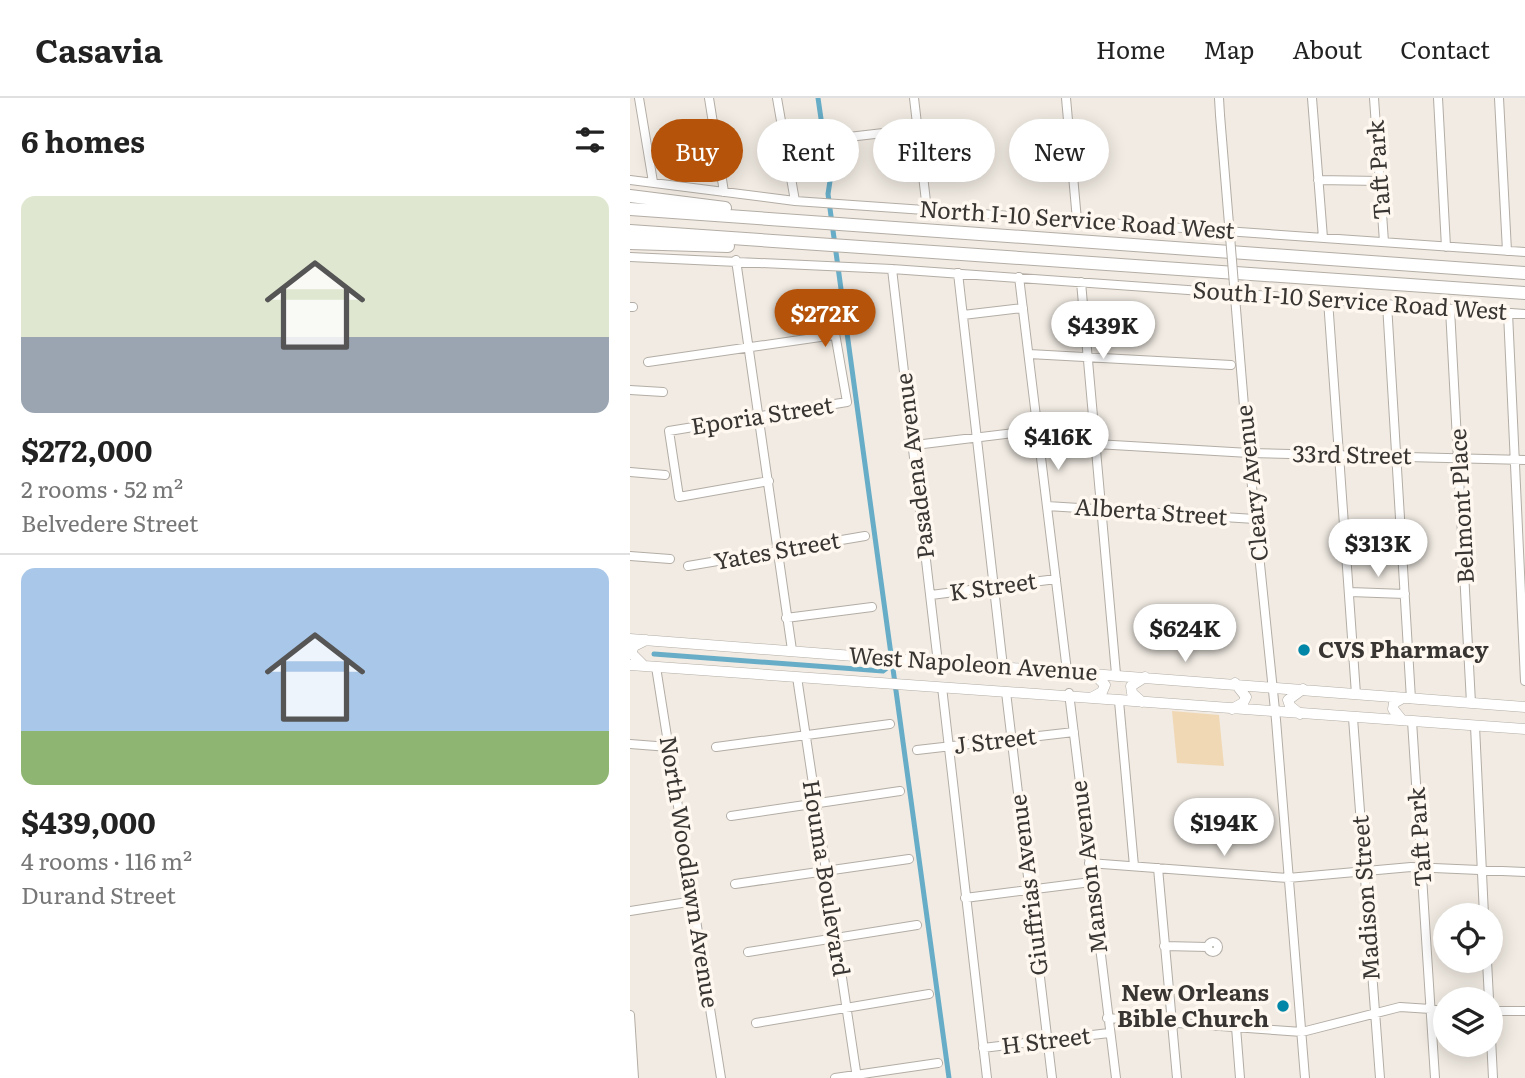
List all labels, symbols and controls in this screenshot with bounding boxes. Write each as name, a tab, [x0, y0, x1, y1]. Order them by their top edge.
text: Casavia	[35, 24, 163, 73]
text: Home	[1096, 31, 1165, 66]
text: Map	[1203, 31, 1254, 66]
text: About	[1292, 31, 1362, 66]
text: Contact	[1400, 31, 1490, 66]
text: 6 homes	[21, 118, 145, 162]
street label: Taft Park	[1356, 118, 1397, 221]
chip: Buy	[651, 119, 743, 182]
chip: Rent	[757, 119, 859, 182]
chip: Filters	[873, 119, 995, 182]
chip: New	[1009, 119, 1109, 182]
icon: filters	[571, 121, 609, 159]
street label: North I-10 Service Road West	[918, 190, 1237, 246]
icon: home	[252, 242, 378, 368]
street label: South I-10 Service Road West	[1192, 271, 1509, 327]
pin: $272K	[776, 289, 874, 349]
text: $272K	[791, 295, 859, 329]
pin: $439K	[1054, 302, 1152, 361]
text: $439K	[1067, 307, 1139, 341]
street label: Pasadena Avenue	[885, 371, 941, 561]
street label: Eporia Street	[688, 386, 836, 442]
street label: Cleary Avenue	[1225, 403, 1275, 563]
pin: $416K	[1009, 412, 1107, 472]
text: $416K	[1024, 418, 1092, 452]
text: $272,000	[21, 427, 153, 471]
street label: Belmont Place	[1439, 428, 1481, 585]
street label: 33rd Street	[1292, 435, 1413, 471]
text: 2 rooms · 52 m²	[21, 471, 183, 505]
street label: Alberta Street	[1074, 488, 1229, 532]
text: Belvedere Street	[21, 505, 198, 539]
pin: $313K	[1329, 519, 1427, 579]
street label: Yates Street	[711, 521, 843, 577]
text: $313K	[1345, 525, 1411, 559]
street label: K Street	[947, 562, 1039, 608]
pin: $624K	[1136, 604, 1234, 664]
text: $624K	[1149, 610, 1221, 644]
icon: home	[252, 614, 378, 740]
place label: CVS Pharmacy	[1318, 631, 1489, 665]
street label: West Napoleon Avenue	[848, 636, 1099, 688]
marker: CVS Pharmacy	[1296, 642, 1312, 658]
street label: J Street	[951, 717, 1039, 761]
street label: North Woodlawn Avenue	[653, 733, 729, 1010]
street label: Houma Boulevard	[796, 777, 860, 978]
street label: Manson Avenue	[1060, 779, 1114, 956]
street label: Taft Park	[1397, 785, 1438, 888]
street label: Giuffrias Avenue	[999, 793, 1055, 978]
pin: $194K	[1175, 798, 1273, 858]
text: $439,000	[21, 799, 156, 843]
text: $194K	[1190, 804, 1258, 838]
street label: Madison Street	[1341, 814, 1387, 982]
text: 4 rooms · 116 m²	[21, 843, 192, 877]
text: Durand Street	[21, 877, 176, 911]
map controls	[1433, 903, 1503, 1057]
button: locate	[1433, 903, 1503, 973]
place label: New Orleans Bible Church	[1117, 974, 1269, 1034]
button: layers	[1433, 987, 1503, 1057]
marker: New Orleans Bible Church	[1275, 998, 1291, 1014]
street label: H Street	[999, 1017, 1093, 1061]

